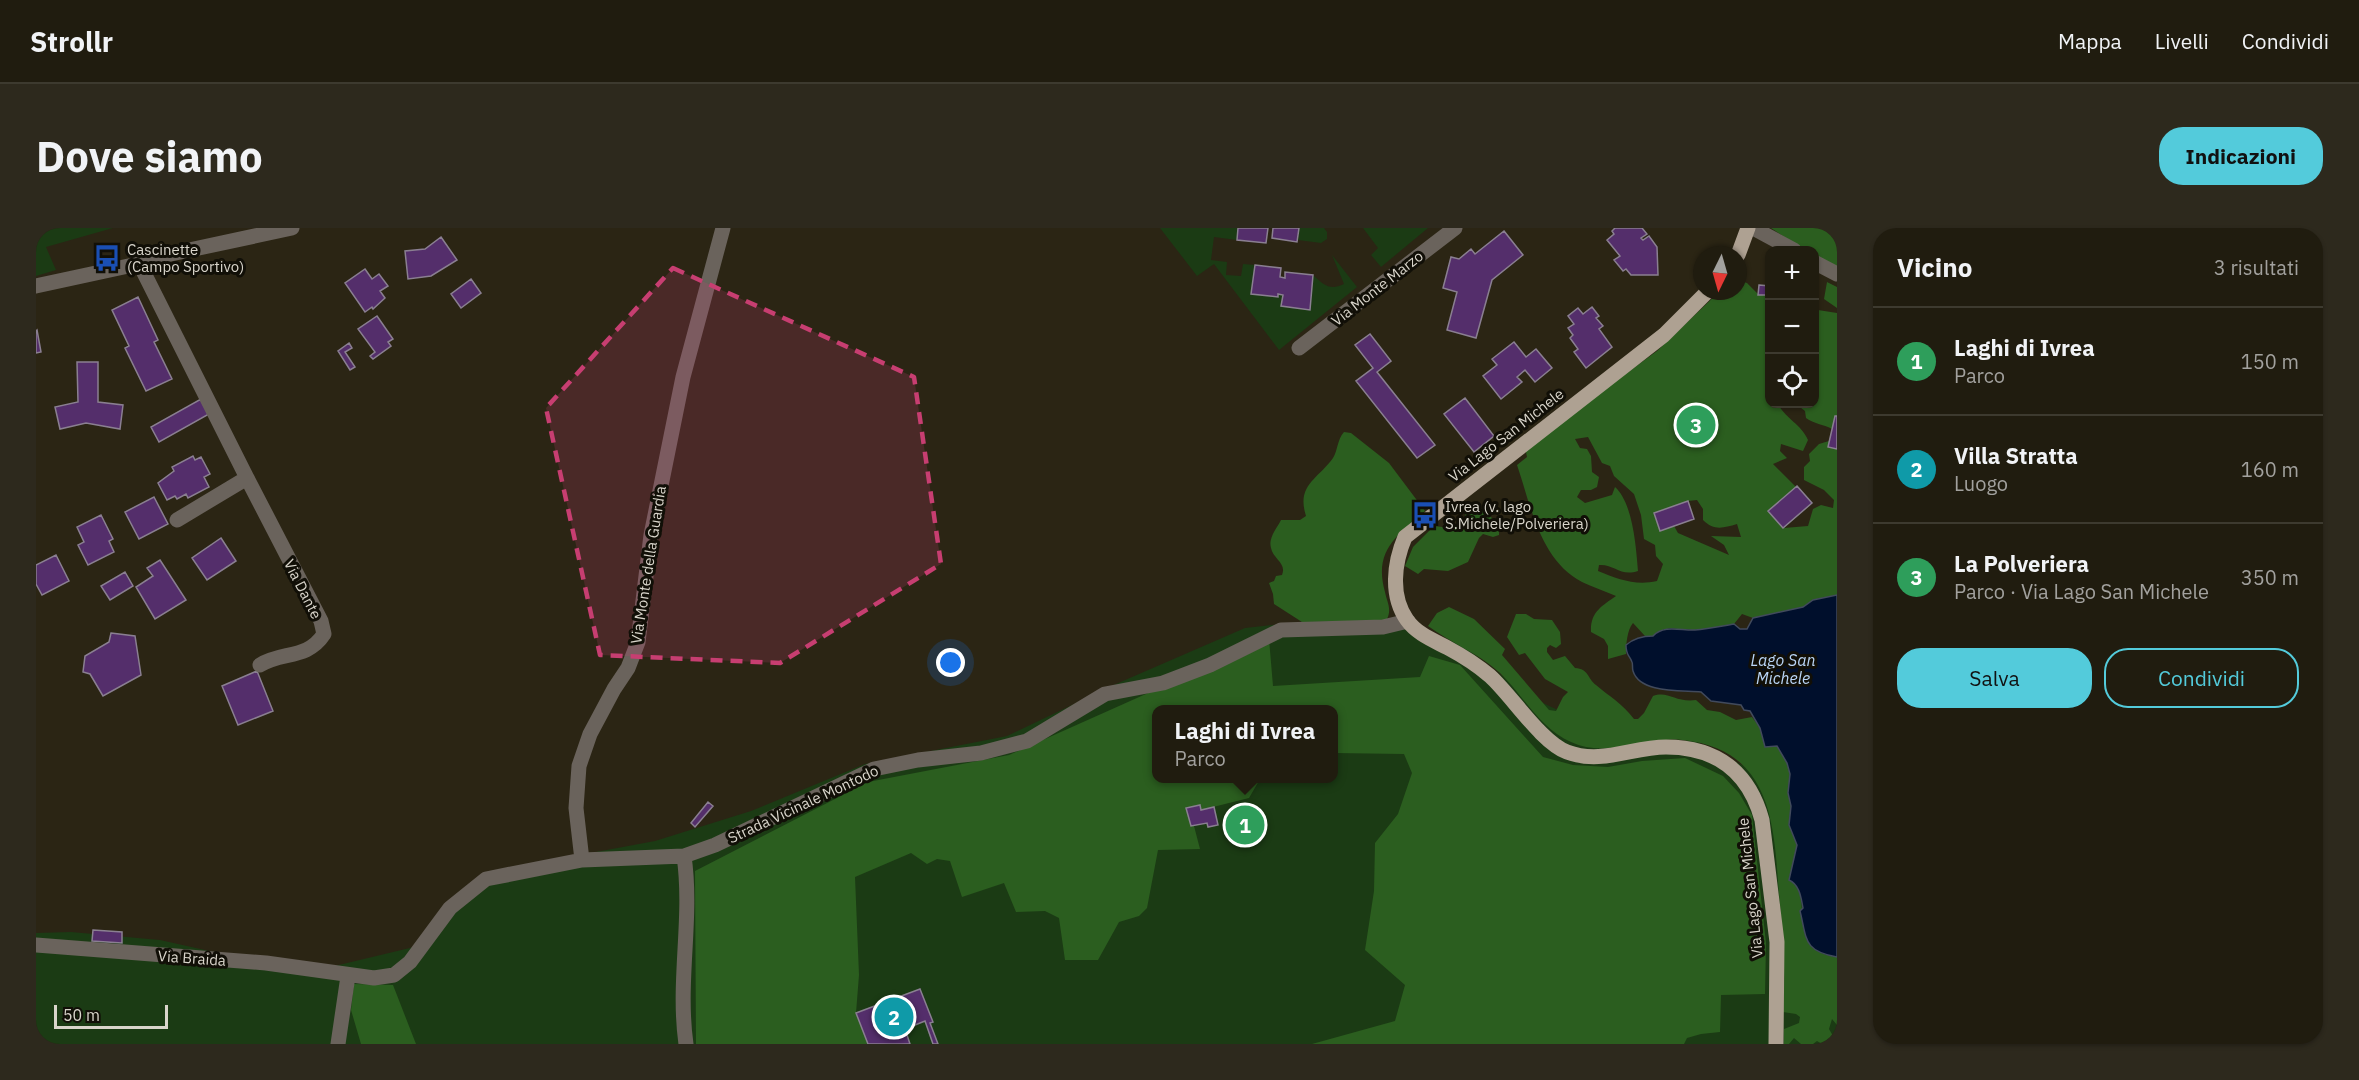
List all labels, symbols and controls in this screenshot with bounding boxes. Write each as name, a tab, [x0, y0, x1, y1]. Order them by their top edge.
text: Strollr	[30, 23, 113, 60]
text: Mappa	[2058, 27, 2122, 55]
text: Livelli	[2155, 27, 2209, 55]
text: Condividi	[2242, 27, 2329, 55]
button: Indicazioni	[2159, 127, 2323, 185]
text: Dove siamo	[36, 129, 263, 184]
place label: Cascinette (Campo Sportivo)	[127, 240, 244, 276]
bus stop icon: Cascinette (Campo Sportivo)	[92, 243, 122, 273]
street label: Via Monte Marzo	[1327, 246, 1427, 330]
north arrow	[1693, 246, 1747, 300]
map controls	[1765, 246, 1819, 408]
button: +	[1765, 246, 1819, 300]
text: Vicino	[1897, 250, 1972, 284]
text: 3 risultati	[2214, 254, 2299, 281]
button: −	[1765, 300, 1819, 354]
text: Laghi di Ivrea	[1954, 333, 2095, 362]
text: 1	[1911, 348, 1923, 375]
text: 150 m	[2241, 348, 2299, 375]
button: locate	[1765, 354, 1819, 408]
text: Parco	[1954, 362, 2005, 389]
street label: Via Lago San Michele	[1445, 384, 1567, 486]
pin: 3	[1676, 402, 1716, 448]
text: Villa Stratta	[1954, 441, 2078, 470]
text: 2	[1911, 456, 1923, 483]
text: 160 m	[2241, 456, 2299, 483]
text: Luogo	[1954, 470, 2008, 497]
street label: Via Monte della Guardia	[626, 485, 670, 645]
place label: Ivrea (v. lago S.Michele/Polveriera)	[1445, 497, 1589, 533]
bus stop icon: Ivrea (v. lago S.Michele/Polveriera)	[1410, 500, 1440, 530]
text: La Polveriera	[1954, 549, 2089, 578]
street label: Via Dante	[280, 556, 326, 622]
text: 3	[1911, 564, 1923, 591]
text: 350 m	[2241, 564, 2299, 591]
text: Parco · Via Lago San Michele	[1954, 578, 2209, 605]
your location	[936, 648, 965, 677]
button: Salva	[1897, 648, 2092, 708]
button: Condividi	[2104, 648, 2299, 708]
water label: Lago San Michele	[1750, 650, 1816, 688]
popup	[1152, 705, 1338, 783]
text: Laghi di Ivrea	[1175, 716, 1315, 745]
text: Parco	[1175, 745, 1226, 772]
street label: Strada Vicinale Montodo	[725, 761, 881, 847]
pin: 1	[1226, 802, 1264, 848]
street label: Via Lago San Michele	[1733, 817, 1767, 959]
street label: Via Braida	[157, 946, 227, 970]
pin: 2	[874, 994, 914, 1040]
scale bar	[54, 1002, 168, 1030]
text: 50 m	[63, 1005, 100, 1025]

